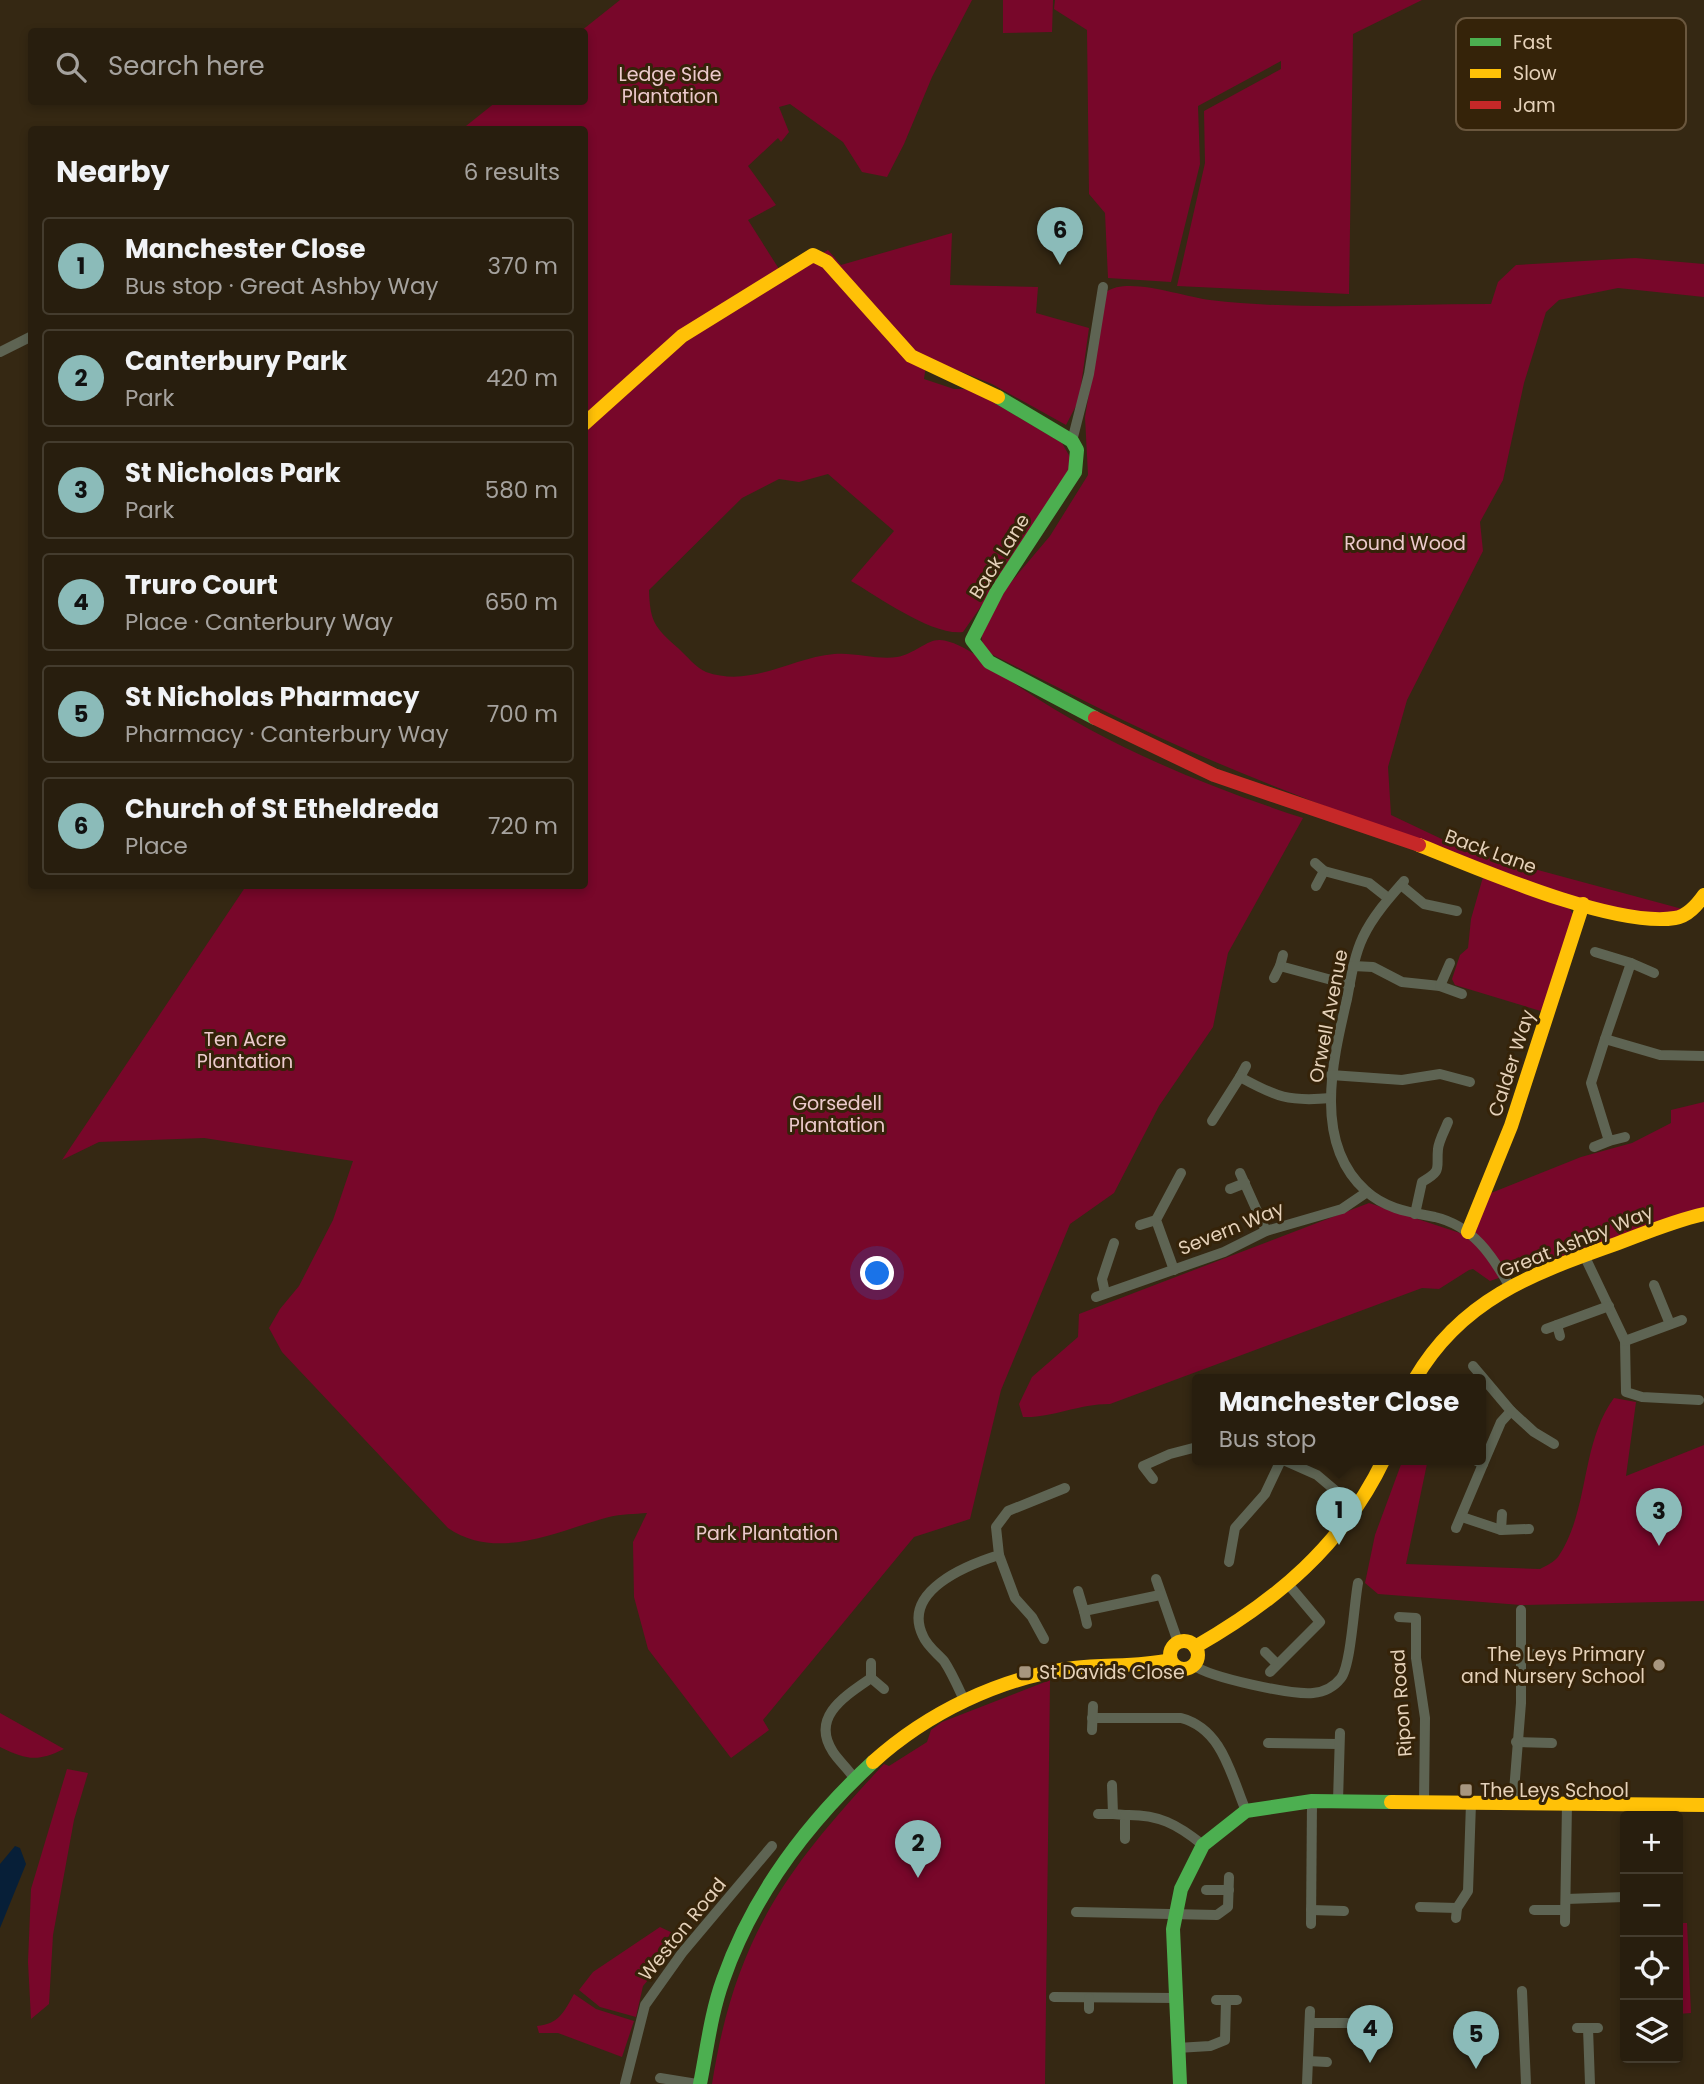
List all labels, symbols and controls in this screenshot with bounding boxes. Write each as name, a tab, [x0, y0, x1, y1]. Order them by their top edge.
legend	[1456, 18, 1686, 130]
search box	[28, 28, 588, 105]
text: Fast	[1513, 29, 1552, 56]
icon: search	[52, 48, 90, 86]
text: Search here	[108, 48, 265, 84]
text: Slow	[1513, 60, 1557, 87]
park label: Ledge Side Plantation	[619, 61, 721, 110]
text: Jam	[1513, 92, 1555, 119]
text: Nearby	[56, 150, 170, 193]
text: 6 results	[464, 156, 560, 188]
pin: 6	[1037, 207, 1083, 265]
text: Manchester Close	[125, 231, 366, 267]
text: 1	[77, 250, 85, 282]
text: 370 m	[488, 250, 558, 282]
text: Bus stop · Great Ashby Way	[125, 270, 438, 302]
text: Canterbury Park	[125, 343, 347, 379]
text: 2	[74, 362, 88, 394]
text: 420 m	[486, 362, 558, 394]
text: Park	[125, 382, 174, 414]
text: St Nicholas Park	[125, 455, 341, 491]
text: 3	[74, 474, 88, 506]
text: 580 m	[485, 474, 558, 506]
text: Park	[125, 494, 174, 526]
street label: Back Lane	[963, 508, 1036, 604]
park label: Round Wood	[1344, 530, 1466, 557]
text: Truro Court	[125, 567, 278, 603]
text: 4	[73, 586, 89, 618]
text: 650 m	[485, 586, 558, 618]
text: Place · Canterbury Way	[125, 606, 393, 638]
text: St Nicholas Pharmacy	[125, 679, 419, 715]
text: 5	[74, 698, 88, 730]
text: 700 m	[487, 698, 558, 730]
text: Pharmacy · Canterbury Way	[125, 718, 449, 750]
text: Church of St Etheldreda	[125, 791, 439, 827]
text: 6	[74, 810, 88, 842]
text: 720 m	[488, 810, 558, 842]
street label: Back Lane	[1441, 822, 1540, 881]
text: Place	[125, 830, 188, 862]
street label: Orwell Avenue	[1302, 947, 1355, 1085]
street label: Calder Way	[1481, 1006, 1542, 1120]
park label: Ten Acre Plantation	[197, 1026, 293, 1075]
park label: Gorsedell Plantation	[789, 1090, 885, 1139]
street label: Severn Way	[1174, 1195, 1288, 1262]
street label: Great Ashby Way	[1495, 1198, 1658, 1285]
your location	[860, 1256, 894, 1290]
popup	[1192, 1374, 1486, 1465]
text: Manchester Close	[1219, 1384, 1459, 1420]
text: Bus stop	[1219, 1423, 1316, 1455]
pin: 1	[1316, 1487, 1362, 1545]
pin: 3	[1636, 1488, 1682, 1546]
park label: Park Plantation	[696, 1520, 838, 1547]
place label: The Leys Primary and Nursery School	[1461, 1641, 1645, 1690]
street label: Ripon Road	[1384, 1648, 1419, 1758]
marker: The Leys Primary and Nursery School	[1651, 1657, 1667, 1673]
place label: St Davids Close	[1039, 1659, 1185, 1686]
marker: St Davids Close	[1017, 1664, 1033, 1680]
place label: The Leys School	[1480, 1777, 1629, 1804]
marker: The Leys School	[1458, 1782, 1474, 1798]
map controls	[1620, 1811, 1683, 2063]
button: +	[1620, 1811, 1683, 1874]
pin: 2	[895, 1820, 941, 1878]
street label: Weston Road	[632, 1872, 733, 1987]
button: −	[1620, 1874, 1683, 1937]
button: locate	[1620, 1937, 1683, 2000]
button: layers	[1620, 2000, 1683, 2063]
pin: 4	[1347, 2005, 1393, 2063]
pin: 5	[1453, 2011, 1499, 2069]

